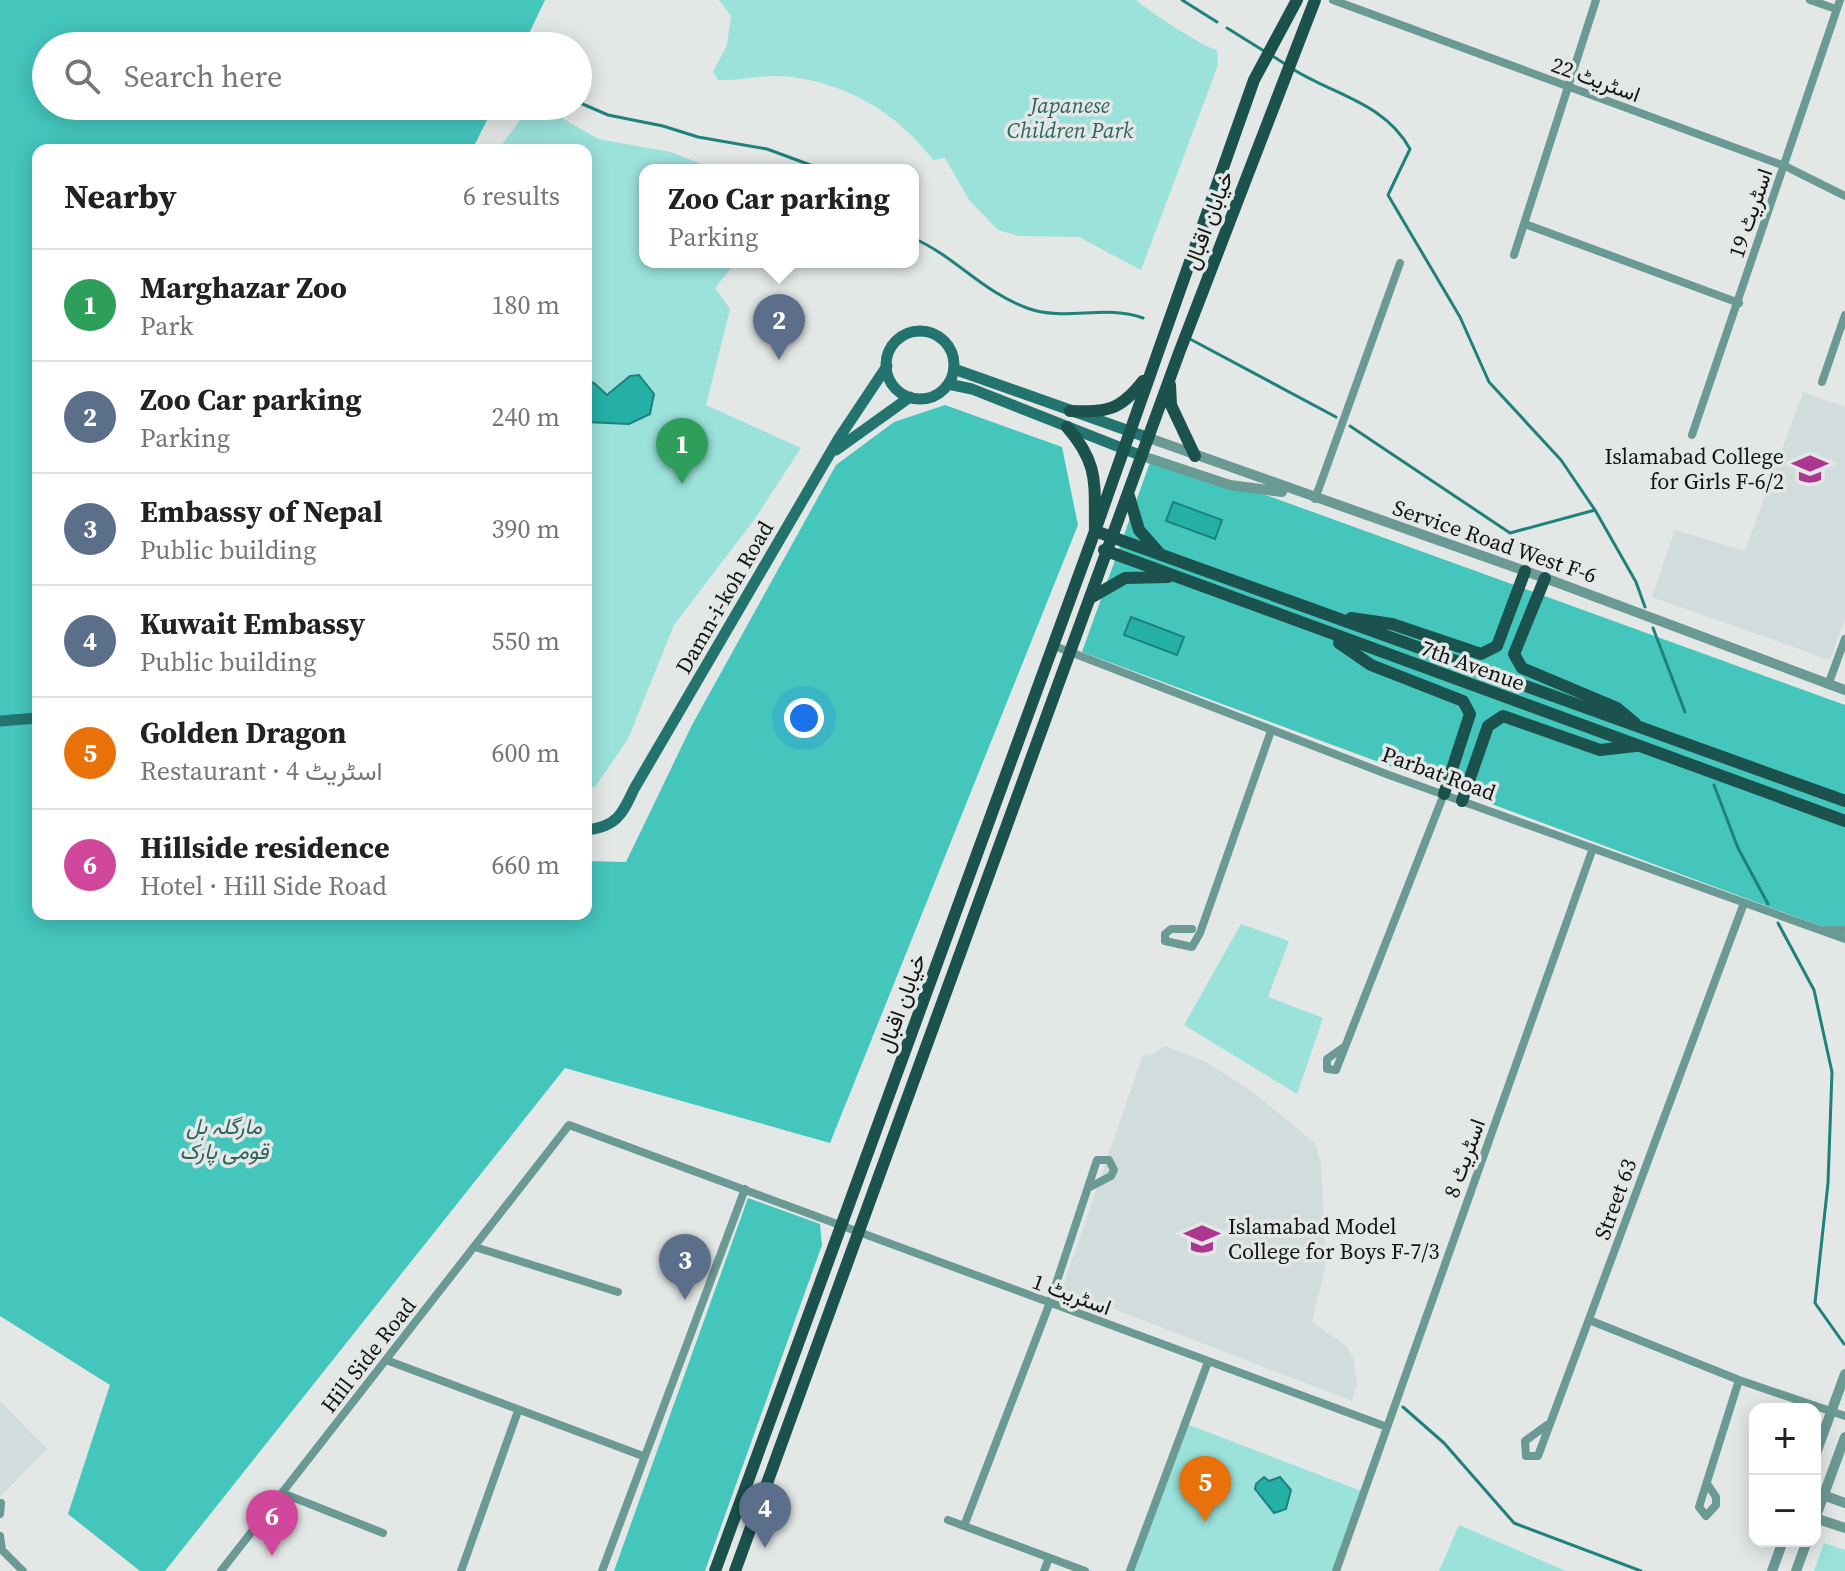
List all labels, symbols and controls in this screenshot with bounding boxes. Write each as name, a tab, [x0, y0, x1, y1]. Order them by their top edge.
search box	[32, 32, 592, 120]
street label: اسٹریٹ 22	[1547, 49, 1645, 109]
icon: search	[60, 54, 104, 98]
text: Search here	[124, 56, 282, 97]
park label: Japanese Children Park	[1007, 90, 1134, 145]
popup	[639, 164, 919, 268]
street label: اسٹریٹ 19	[1721, 164, 1779, 262]
street label: خیابان اقبال	[1175, 166, 1241, 274]
text: Nearby	[64, 173, 177, 219]
text: 6 results	[463, 178, 560, 214]
text: Zoo Car parking	[668, 178, 890, 219]
text: Parking	[668, 219, 759, 255]
text: Marghazar Zoo	[140, 267, 347, 308]
text: 1	[83, 287, 97, 323]
text: 180 m	[492, 287, 560, 323]
pin: 2	[753, 294, 805, 360]
text: Park	[140, 308, 193, 344]
text: Zoo Car parking	[140, 379, 362, 420]
text: 2	[83, 399, 97, 435]
text: 240 m	[492, 399, 560, 435]
pin: 1	[656, 418, 708, 484]
text: Parking	[140, 420, 230, 456]
place label: Islamabad College for Girls F-6/2	[1605, 441, 1784, 496]
school or university icon: Islamabad College for Girls F-6/2	[1791, 450, 1829, 488]
text: Embassy of Nepal	[140, 491, 383, 532]
street label: Service Road West F-6	[1389, 492, 1601, 590]
text: 3	[83, 511, 97, 547]
text: 390 m	[492, 511, 560, 547]
street label: Damn-i-koh Road	[668, 515, 780, 679]
text: Public building	[140, 532, 317, 568]
text: Kuwait Embassy	[140, 603, 365, 644]
text: 4	[83, 623, 97, 659]
text: 550 m	[492, 623, 560, 659]
street label: 7th Avenue	[1417, 632, 1529, 698]
text: Public building	[140, 644, 317, 680]
your location	[784, 698, 824, 738]
text: Golden Dragon	[140, 712, 346, 753]
text: 5	[83, 735, 97, 771]
text: 600 m	[492, 735, 560, 771]
street label: Parbat Road	[1378, 739, 1501, 808]
text: Restaurant · اسٹریٹ 4	[140, 753, 383, 789]
text: Hillside residence	[140, 827, 390, 868]
text: 6	[83, 847, 97, 883]
text: 660 m	[492, 847, 560, 883]
text: Hotel · Hill Side Road	[140, 868, 387, 904]
street label: خیابان اقبال	[869, 949, 933, 1057]
park label: مارگلہ ہل قومی پارک	[180, 1111, 270, 1166]
street label: اسٹریٹ 8	[1436, 1114, 1492, 1202]
street label: Street 63	[1587, 1154, 1643, 1244]
place label: Islamabad Model College for Boys F-7/3	[1228, 1211, 1439, 1266]
school or university icon: Islamabad Model College for Boys F-7/3	[1183, 1220, 1221, 1258]
pin: 3	[659, 1234, 711, 1300]
street label: اسٹریٹ 1	[1028, 1266, 1116, 1322]
street label: Hill Side Road	[314, 1291, 423, 1419]
map controls	[1749, 1403, 1821, 1547]
button: +	[1749, 1403, 1821, 1475]
pin: 5	[1179, 1456, 1231, 1522]
button: −	[1749, 1475, 1821, 1547]
pin: 4	[739, 1482, 791, 1548]
pin: 6	[246, 1490, 298, 1556]

